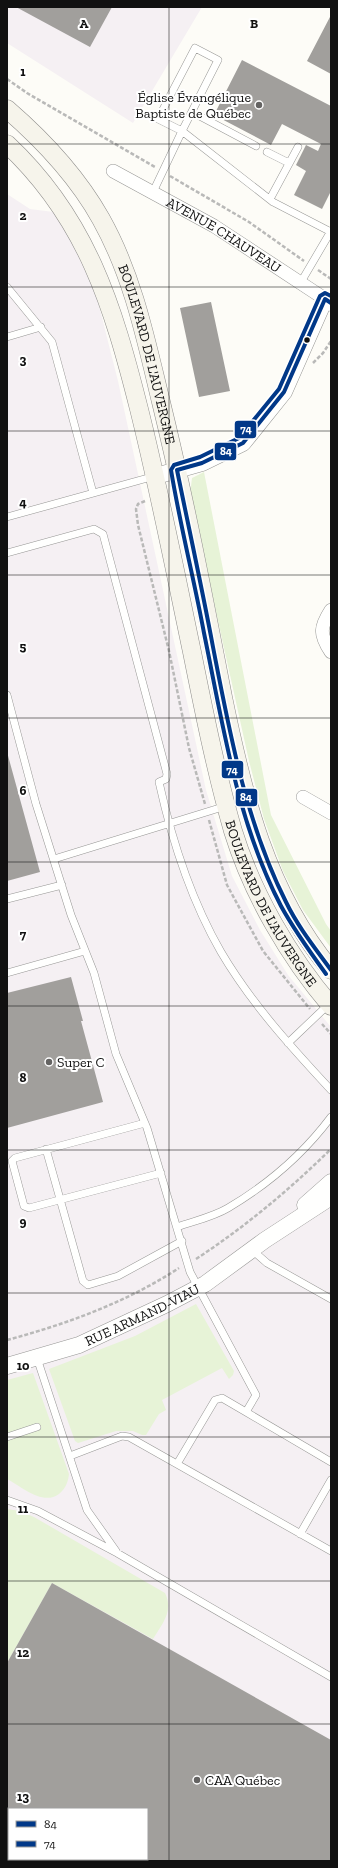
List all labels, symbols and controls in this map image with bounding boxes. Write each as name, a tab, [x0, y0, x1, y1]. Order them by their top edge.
text: A	[80, 16, 89, 31]
text: B	[250, 16, 258, 31]
text: 1	[20, 64, 26, 79]
place label: Église Évangélique Baptiste de Québec	[135, 89, 251, 122]
marker: Église Évangélique Baptiste de Québec	[254, 100, 264, 110]
street label: AVENUE CHAUVEAU	[164, 193, 284, 276]
text: 2	[20, 208, 27, 223]
street label: BOULEVARD DE L'AUVERGNE	[115, 262, 179, 446]
unlabelled marker	[302, 335, 312, 345]
text: 3	[20, 352, 27, 367]
line badge: 74	[234, 420, 257, 439]
text: 74	[240, 423, 252, 436]
line badge: 84	[214, 442, 237, 461]
text: 84	[220, 445, 233, 458]
text: 4	[19, 495, 27, 510]
text: 5	[20, 639, 27, 654]
line badge: 74	[221, 760, 244, 779]
text: 74	[226, 764, 238, 777]
text: 6	[20, 783, 27, 798]
line badge: 84	[235, 788, 258, 807]
text: 84	[240, 791, 253, 804]
street label: BOULEVARD DE L'AUVERGNE	[222, 818, 321, 990]
text: 7	[20, 927, 27, 942]
place label: Super C	[57, 1054, 104, 1071]
marker: Super C	[44, 1057, 54, 1067]
text: 8	[19, 1070, 27, 1085]
text: 9	[20, 1214, 27, 1229]
street label: RUE ARMAND-VIAU	[82, 1280, 202, 1350]
text: 10	[17, 1358, 30, 1373]
text: 11	[18, 1501, 29, 1516]
text: 12	[17, 1645, 29, 1660]
place label: CAA Québec	[205, 1772, 280, 1789]
marker: CAA Québec	[192, 1775, 202, 1785]
text: 13	[17, 1789, 29, 1804]
legend	[8, 1808, 148, 1860]
text: 84	[44, 1817, 57, 1831]
text: 74	[44, 1837, 56, 1851]

